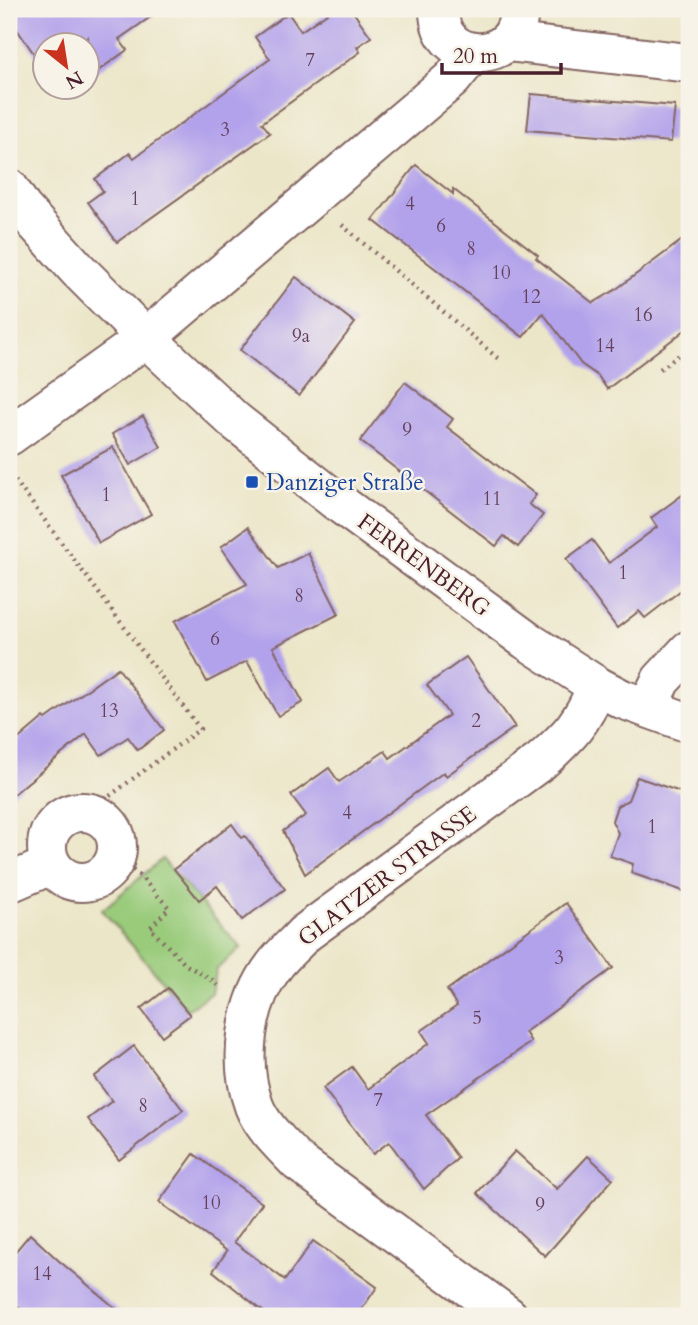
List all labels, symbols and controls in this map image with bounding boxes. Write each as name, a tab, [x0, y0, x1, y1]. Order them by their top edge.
north arrow	[32, 32, 102, 102]
scale bar	[442, 32, 562, 76]
text: 20 m	[453, 42, 498, 71]
house number: 7	[305, 47, 315, 73]
text: N	[60, 64, 88, 95]
house number: 3	[220, 117, 230, 143]
house number: 1	[130, 186, 140, 212]
house number: 4	[405, 191, 415, 217]
house number: 6	[436, 213, 446, 239]
house number: 8	[466, 236, 476, 262]
house number: 10	[491, 260, 511, 286]
house number: 12	[521, 284, 541, 310]
house number: 16	[633, 302, 653, 328]
house number: 9a	[292, 323, 310, 349]
house number: 14	[595, 333, 615, 359]
house number: 9	[402, 417, 412, 443]
place label: Danziger Straße	[266, 467, 424, 498]
marker: Danziger Straße	[244, 474, 260, 490]
house number: 1	[101, 482, 111, 508]
house number: 11	[482, 486, 502, 512]
street label: FERRENBERG	[351, 506, 497, 624]
house number: 1	[618, 560, 628, 586]
house number: 8	[294, 583, 304, 609]
house number: 6	[210, 626, 220, 652]
house number: 13	[99, 698, 119, 724]
house number: 2	[471, 708, 481, 734]
street label: GLATZER STRASSE	[291, 799, 483, 953]
house number: 4	[342, 800, 352, 826]
house number: 1	[647, 814, 657, 840]
house number: 3	[554, 945, 564, 971]
house number: 5	[472, 1005, 482, 1031]
house number: 7	[373, 1087, 383, 1113]
house number: 8	[138, 1093, 148, 1119]
house number: 10	[201, 1190, 221, 1216]
house number: 9	[535, 1192, 545, 1218]
house number: 14	[32, 1261, 52, 1287]

